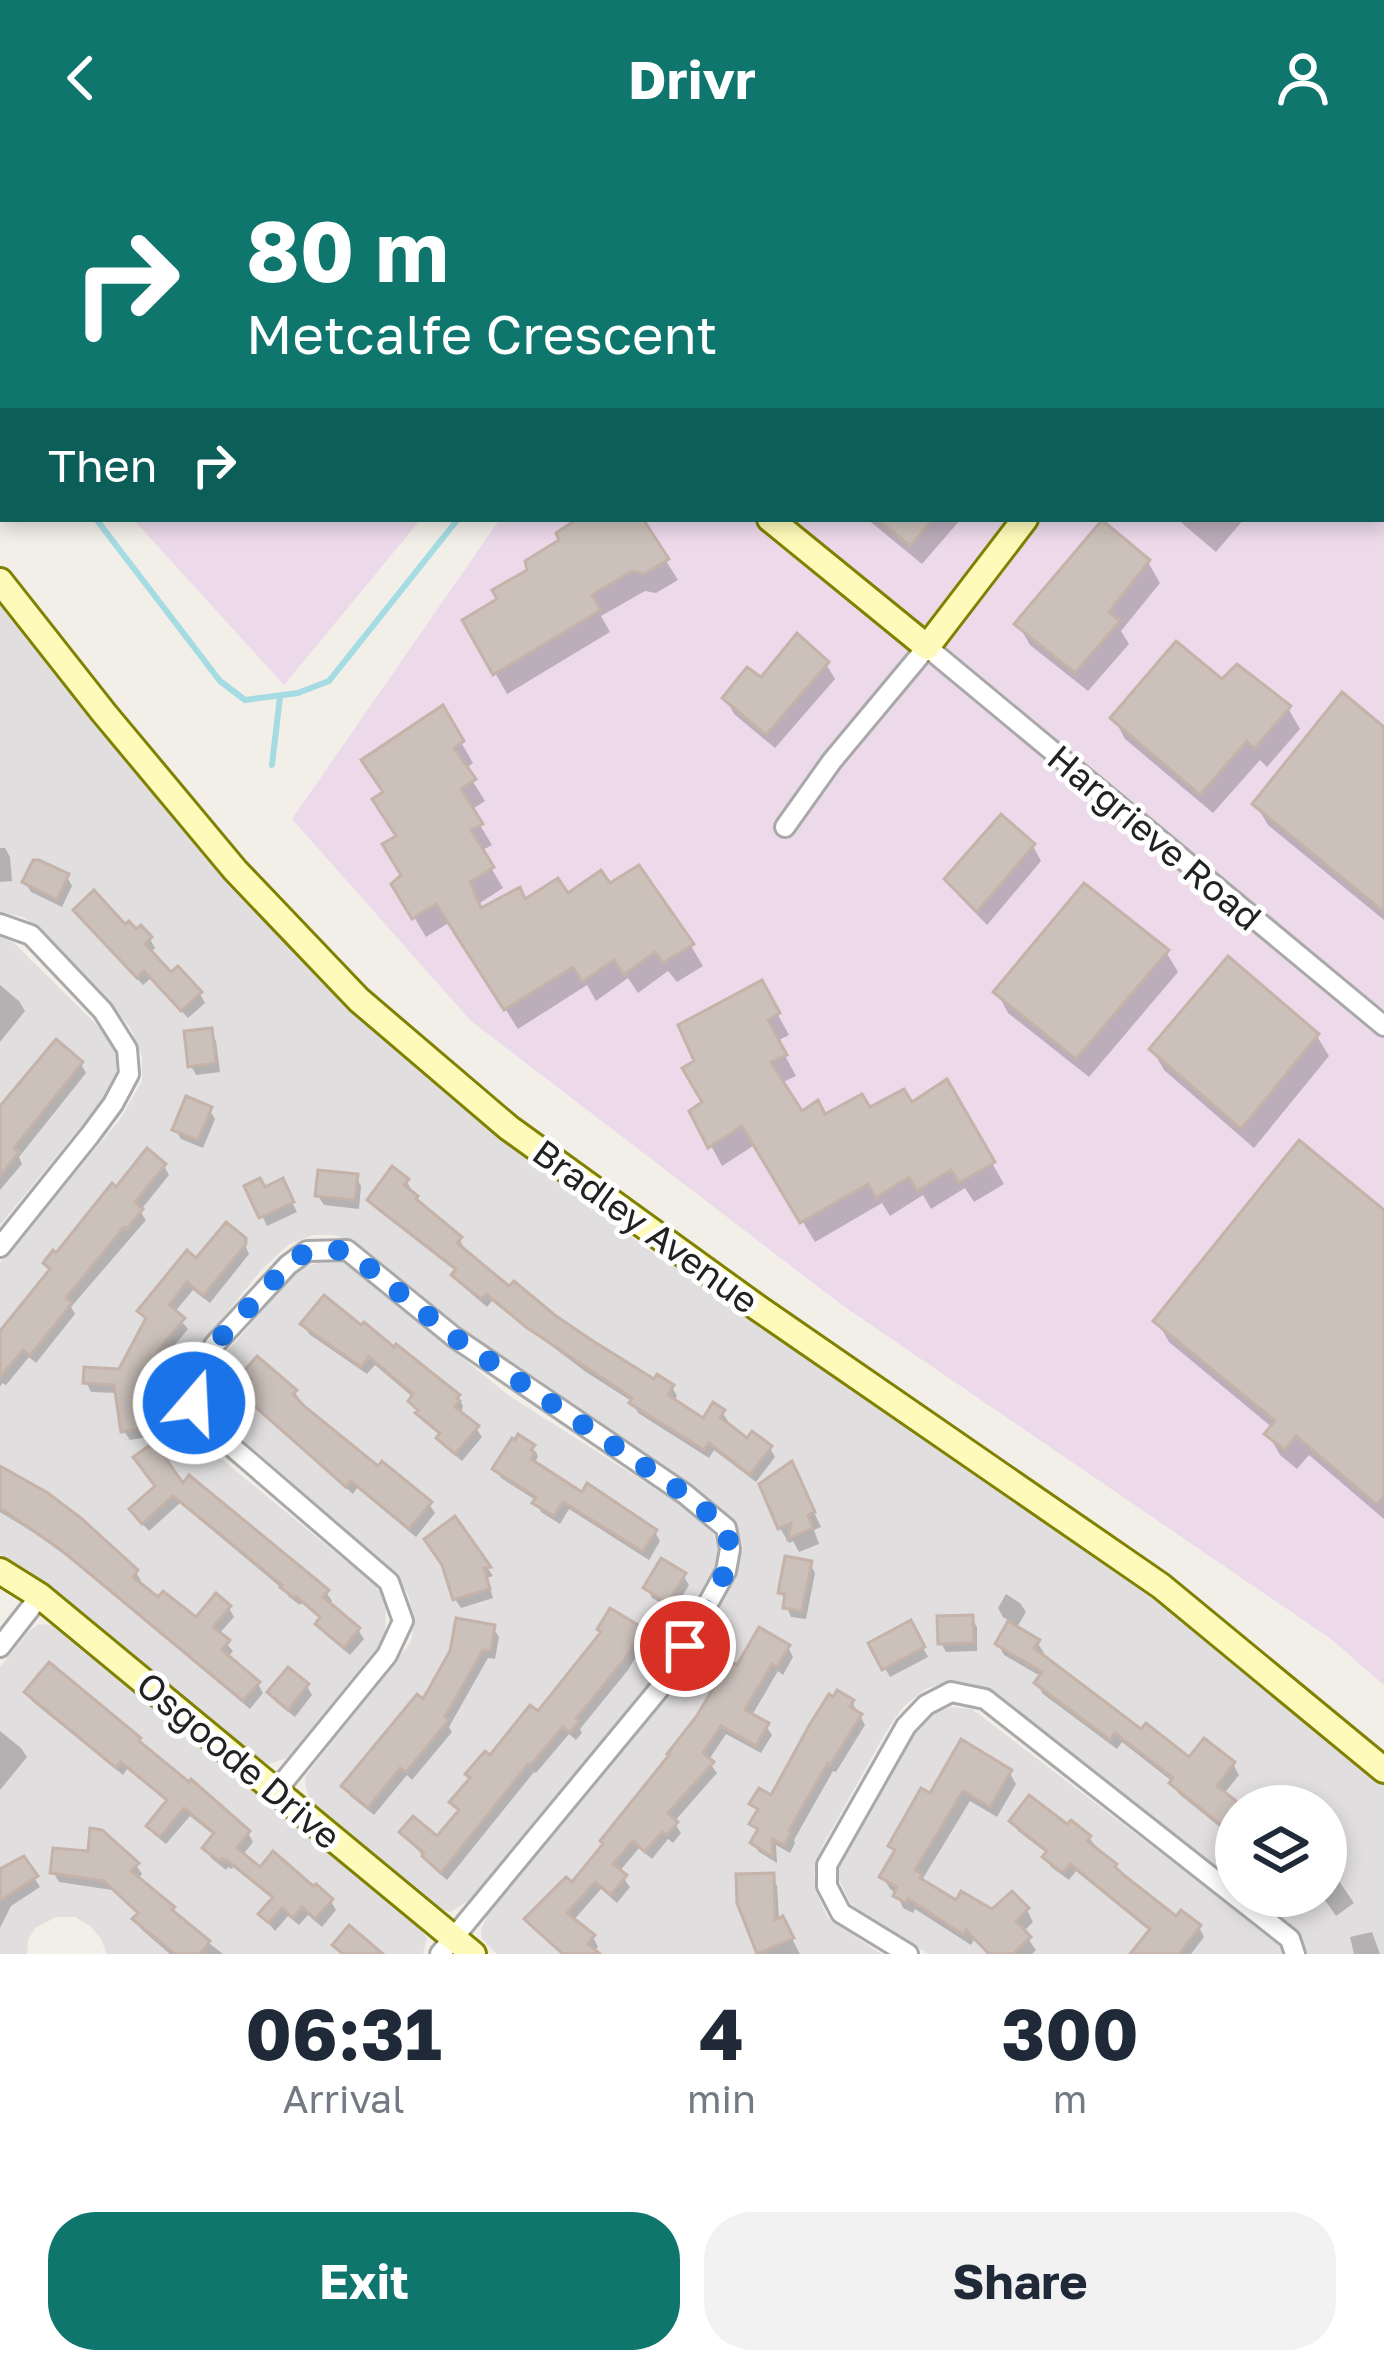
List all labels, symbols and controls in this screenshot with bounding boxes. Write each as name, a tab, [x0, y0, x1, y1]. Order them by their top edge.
icon: back	[48, 45, 114, 111]
icon: person	[1270, 45, 1336, 111]
text: Drivr	[628, 46, 756, 111]
text: 80 m	[246, 200, 449, 300]
icon: right	[48, 204, 204, 360]
text: Metcalfe Crescent	[246, 301, 718, 366]
icon: right	[181, 432, 247, 498]
text: Then	[48, 438, 157, 492]
street label: Hargrieve Road	[1040, 735, 1270, 939]
street label: Bradley Avenue	[525, 1130, 767, 1322]
position arrow	[131, 1340, 257, 1466]
pin	[634, 1595, 736, 1697]
icon: arrive	[652, 1613, 718, 1679]
street label: Osgoode Drive	[129, 1662, 349, 1858]
map controls	[1215, 1785, 1347, 1917]
button: layers	[1215, 1785, 1347, 1917]
text: 06:31	[245, 1989, 442, 2076]
text: 4	[699, 1989, 744, 2076]
text: 300	[1001, 1989, 1139, 2076]
text: Arrival	[282, 2075, 405, 2122]
text: min	[687, 2075, 756, 2122]
text: m	[1053, 2075, 1087, 2122]
button: Exit	[48, 2212, 680, 2350]
button: Share	[704, 2212, 1336, 2350]

